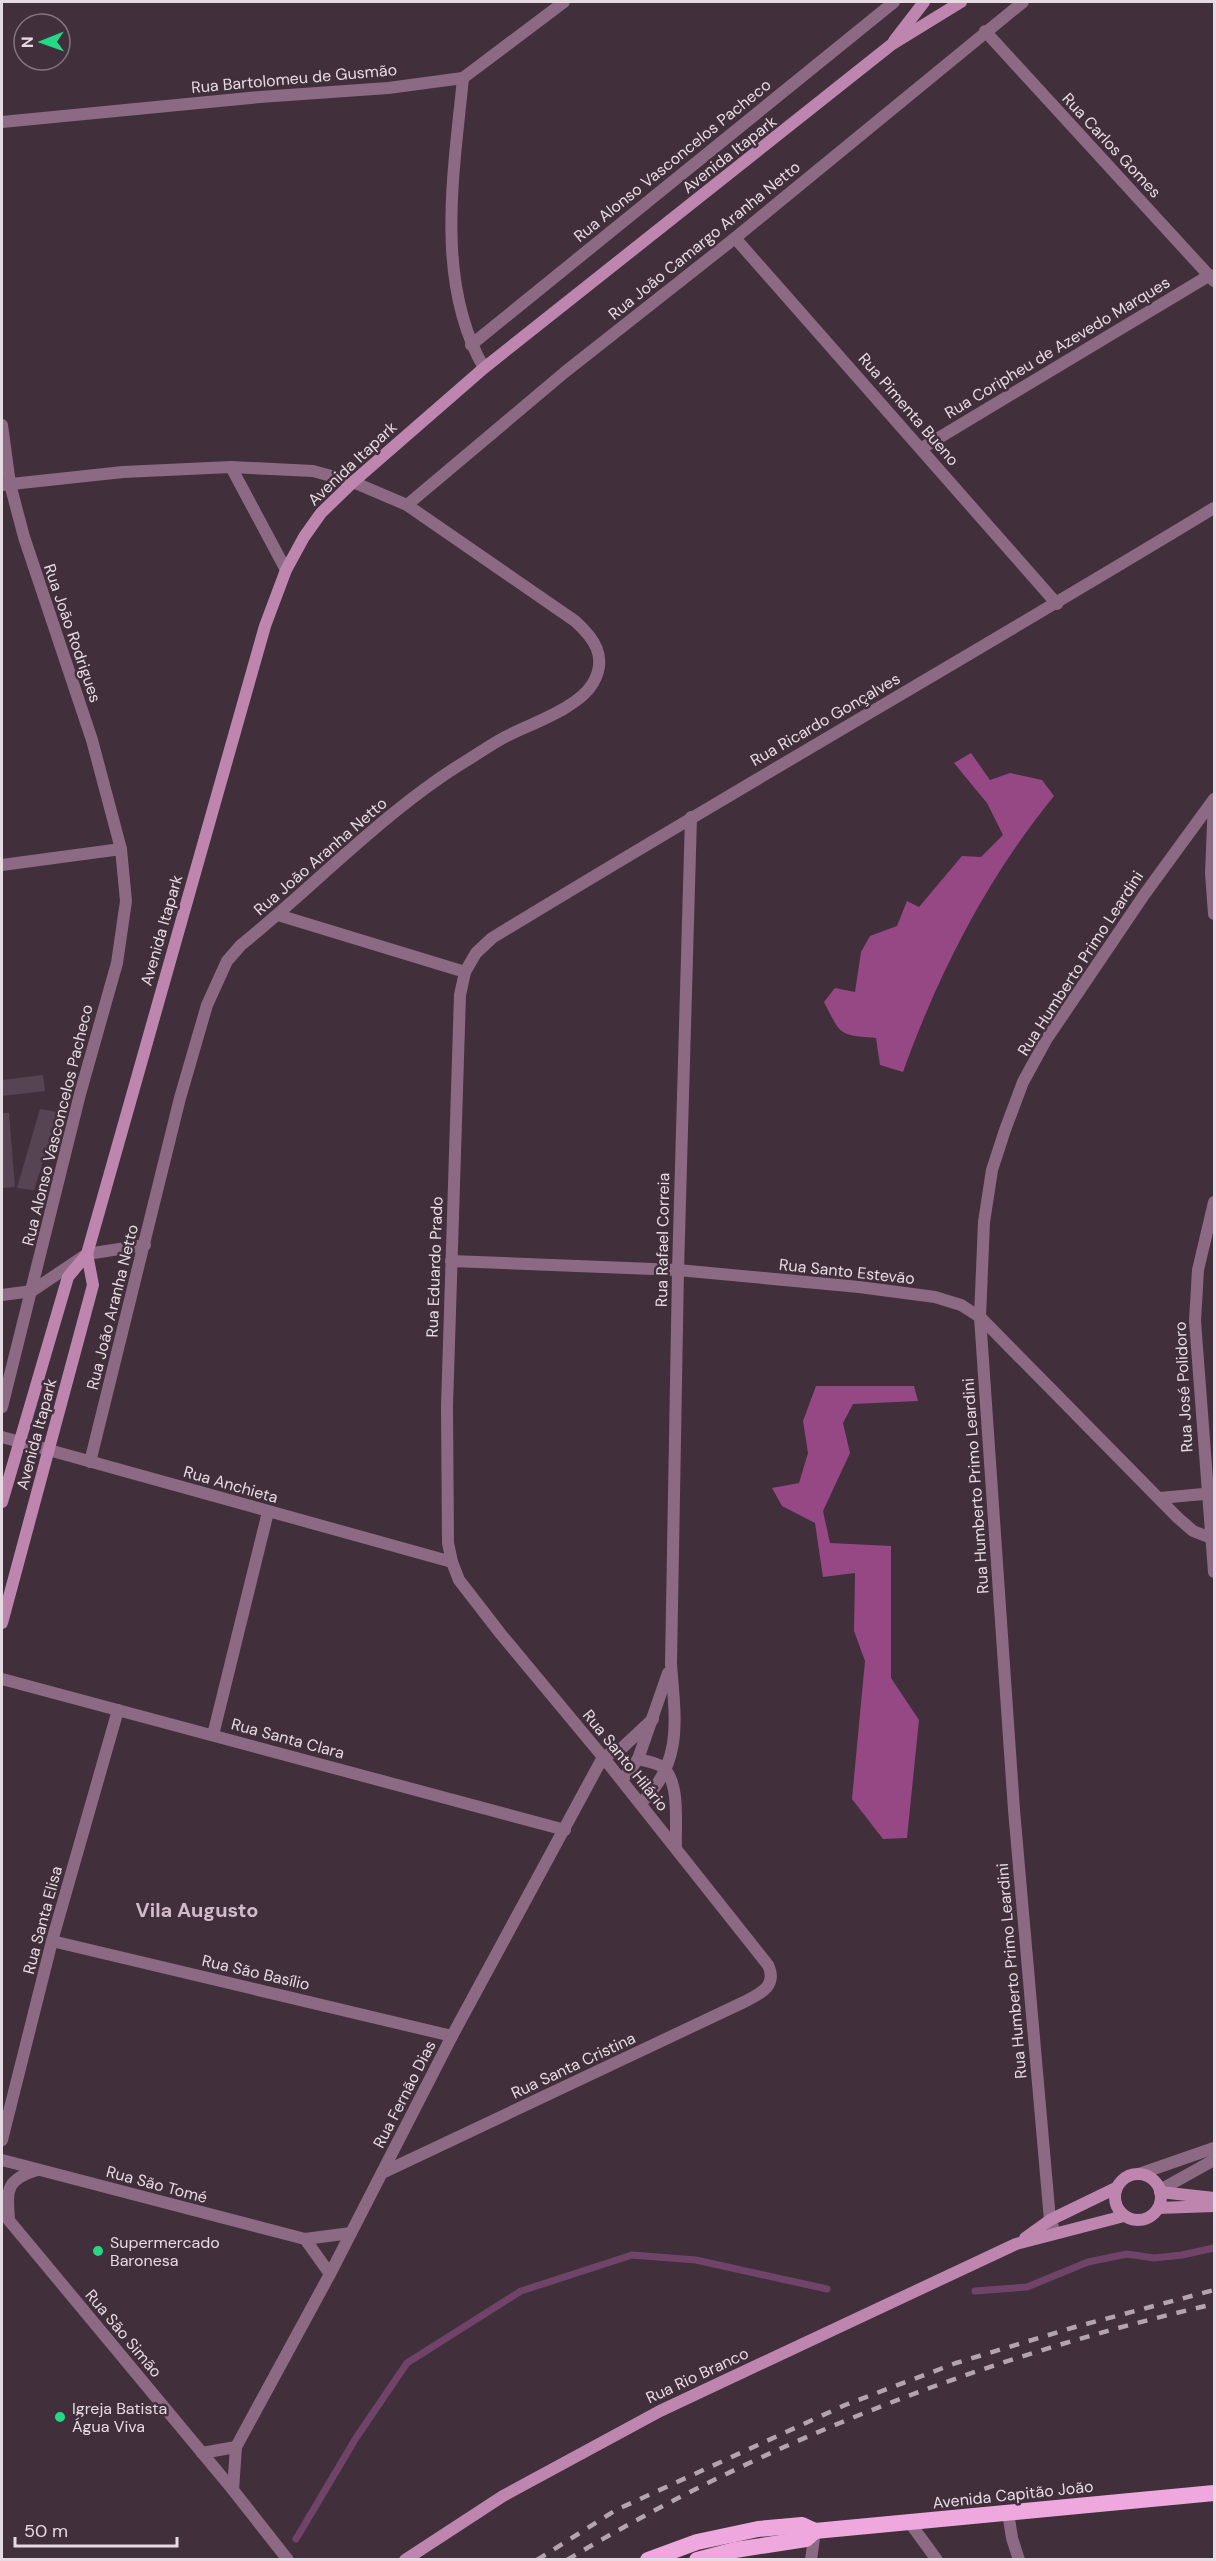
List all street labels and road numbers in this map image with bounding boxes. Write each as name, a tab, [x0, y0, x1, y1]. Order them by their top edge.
street label: Rua Bartolomeu de Gusmão	[190, 59, 398, 98]
street label: Rua Alonso Vasconcelos Pacheco	[569, 74, 775, 247]
street label: Rua Carlos Gomes	[1058, 88, 1166, 202]
street label: Avenida Itapark	[678, 111, 781, 198]
street label: Rua João Camargo Aranha Netto	[604, 156, 805, 324]
street label: Rua Coripheu de Azevedo Marques	[941, 272, 1174, 423]
street label: Rua Pimenta Bueno	[854, 348, 963, 470]
street label: Avenida Itapark	[303, 417, 401, 510]
street label: Rua João Rodrigues	[39, 561, 106, 705]
street label: Rua Ricardo Gonçalves	[747, 668, 904, 771]
street label: Rua João Aranha Netto	[249, 793, 391, 920]
street label: Rua Humberto Primo Leardini	[1013, 867, 1148, 1060]
street label: Avenida Itapark	[136, 872, 187, 988]
street label: Rua Alonso Vasconcelos Pacheco	[17, 1002, 98, 1248]
street label: Rua Rafael Correia	[651, 1173, 674, 1307]
street label: Rua Eduardo Prado	[422, 1196, 447, 1338]
street label: Rua João Aranha Netto	[82, 1222, 143, 1392]
street label: Rua Santo Estevão	[778, 1254, 916, 1289]
street label: Rua José Polidoro	[1170, 1321, 1197, 1453]
street label: Avenida Itapark	[12, 1376, 61, 1492]
street label: Rua Humberto Primo Leardini	[957, 1377, 994, 1595]
street label: Rua Anchieta	[181, 1461, 281, 1508]
street label: Rua Santo Hilário	[578, 1705, 673, 1815]
street label: Rua Santa Clara	[229, 1713, 347, 1764]
street label: Rua Humberto Primo Leardini	[992, 1862, 1031, 2080]
street label: Rua Santa Elisa	[18, 1864, 67, 1977]
street label: Rua São Basílio	[200, 1950, 312, 1995]
street label: Rua Santa Cristina	[508, 2027, 639, 2103]
street label: Rua Fernão Dias	[368, 2037, 441, 2152]
street label: Rua São Tomé	[104, 2161, 210, 2208]
street label: Rua São Simão	[81, 2285, 167, 2382]
street label: Rua Rio Branco	[643, 2343, 752, 2408]
street label: Avenida Capitão João	[932, 2476, 1094, 2513]

